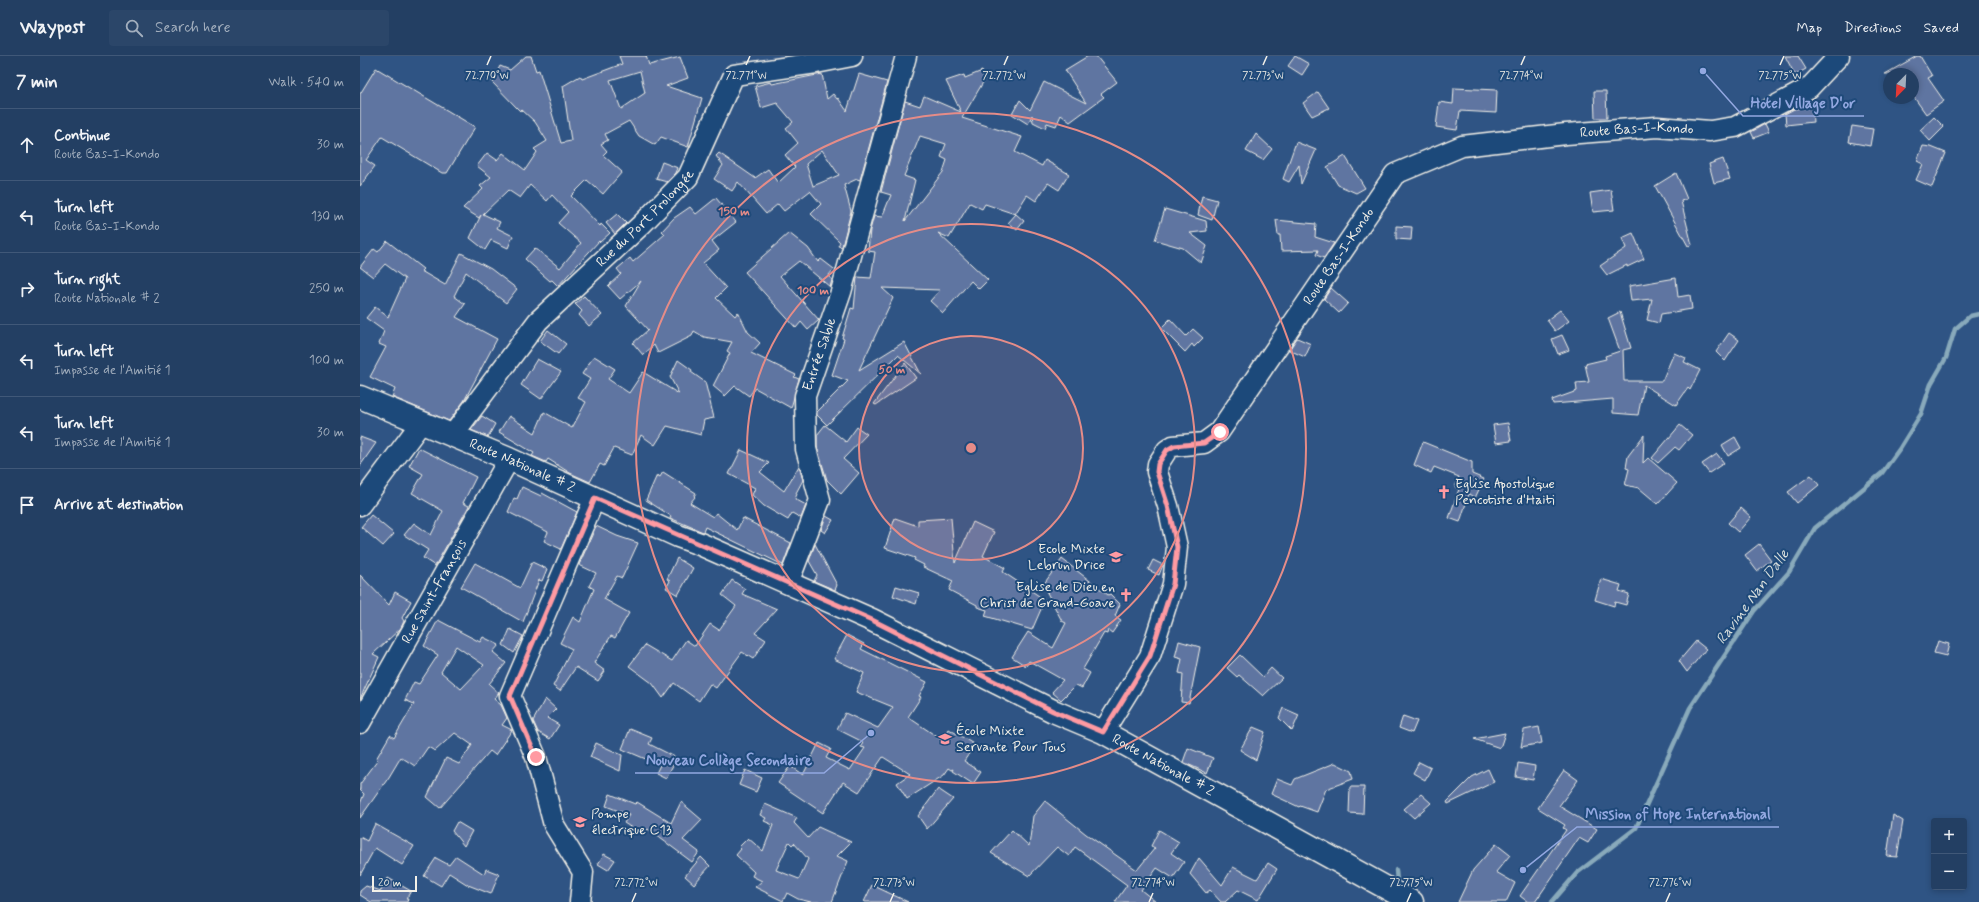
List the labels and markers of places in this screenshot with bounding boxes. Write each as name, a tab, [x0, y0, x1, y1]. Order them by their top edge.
callout: Hotel Village D'or	[1743, 89, 1864, 116]
centre of rings	[964, 441, 978, 455]
place label: Eglise Apostolique Pencotiste d'Haiti	[1455, 475, 1555, 509]
church icon: Eglise Apostolique Pencotiste d'Haiti	[1436, 484, 1452, 500]
place label: Ecole Mixte Lebrun Drice	[1028, 540, 1105, 574]
school or university icon: Ecole Mixte Lebrun Drice	[1108, 549, 1124, 565]
place label: Eglise de Dieu en Christ de Grand-Goave	[979, 578, 1115, 612]
church icon: Eglise de Dieu en Christ de Grand-Goave	[1118, 587, 1134, 603]
place label: École Mixte Servante Pour Tous	[956, 722, 1066, 756]
school or university icon: École Mixte Servante Pour Tous	[937, 731, 953, 747]
callout: Nouveau Collège Secondaire	[635, 746, 824, 773]
callout: Mission of Hope International	[1577, 800, 1779, 827]
place label: Pompe électrique C13	[591, 805, 672, 839]
school or university icon: Pompe électrique C13	[572, 814, 588, 830]

